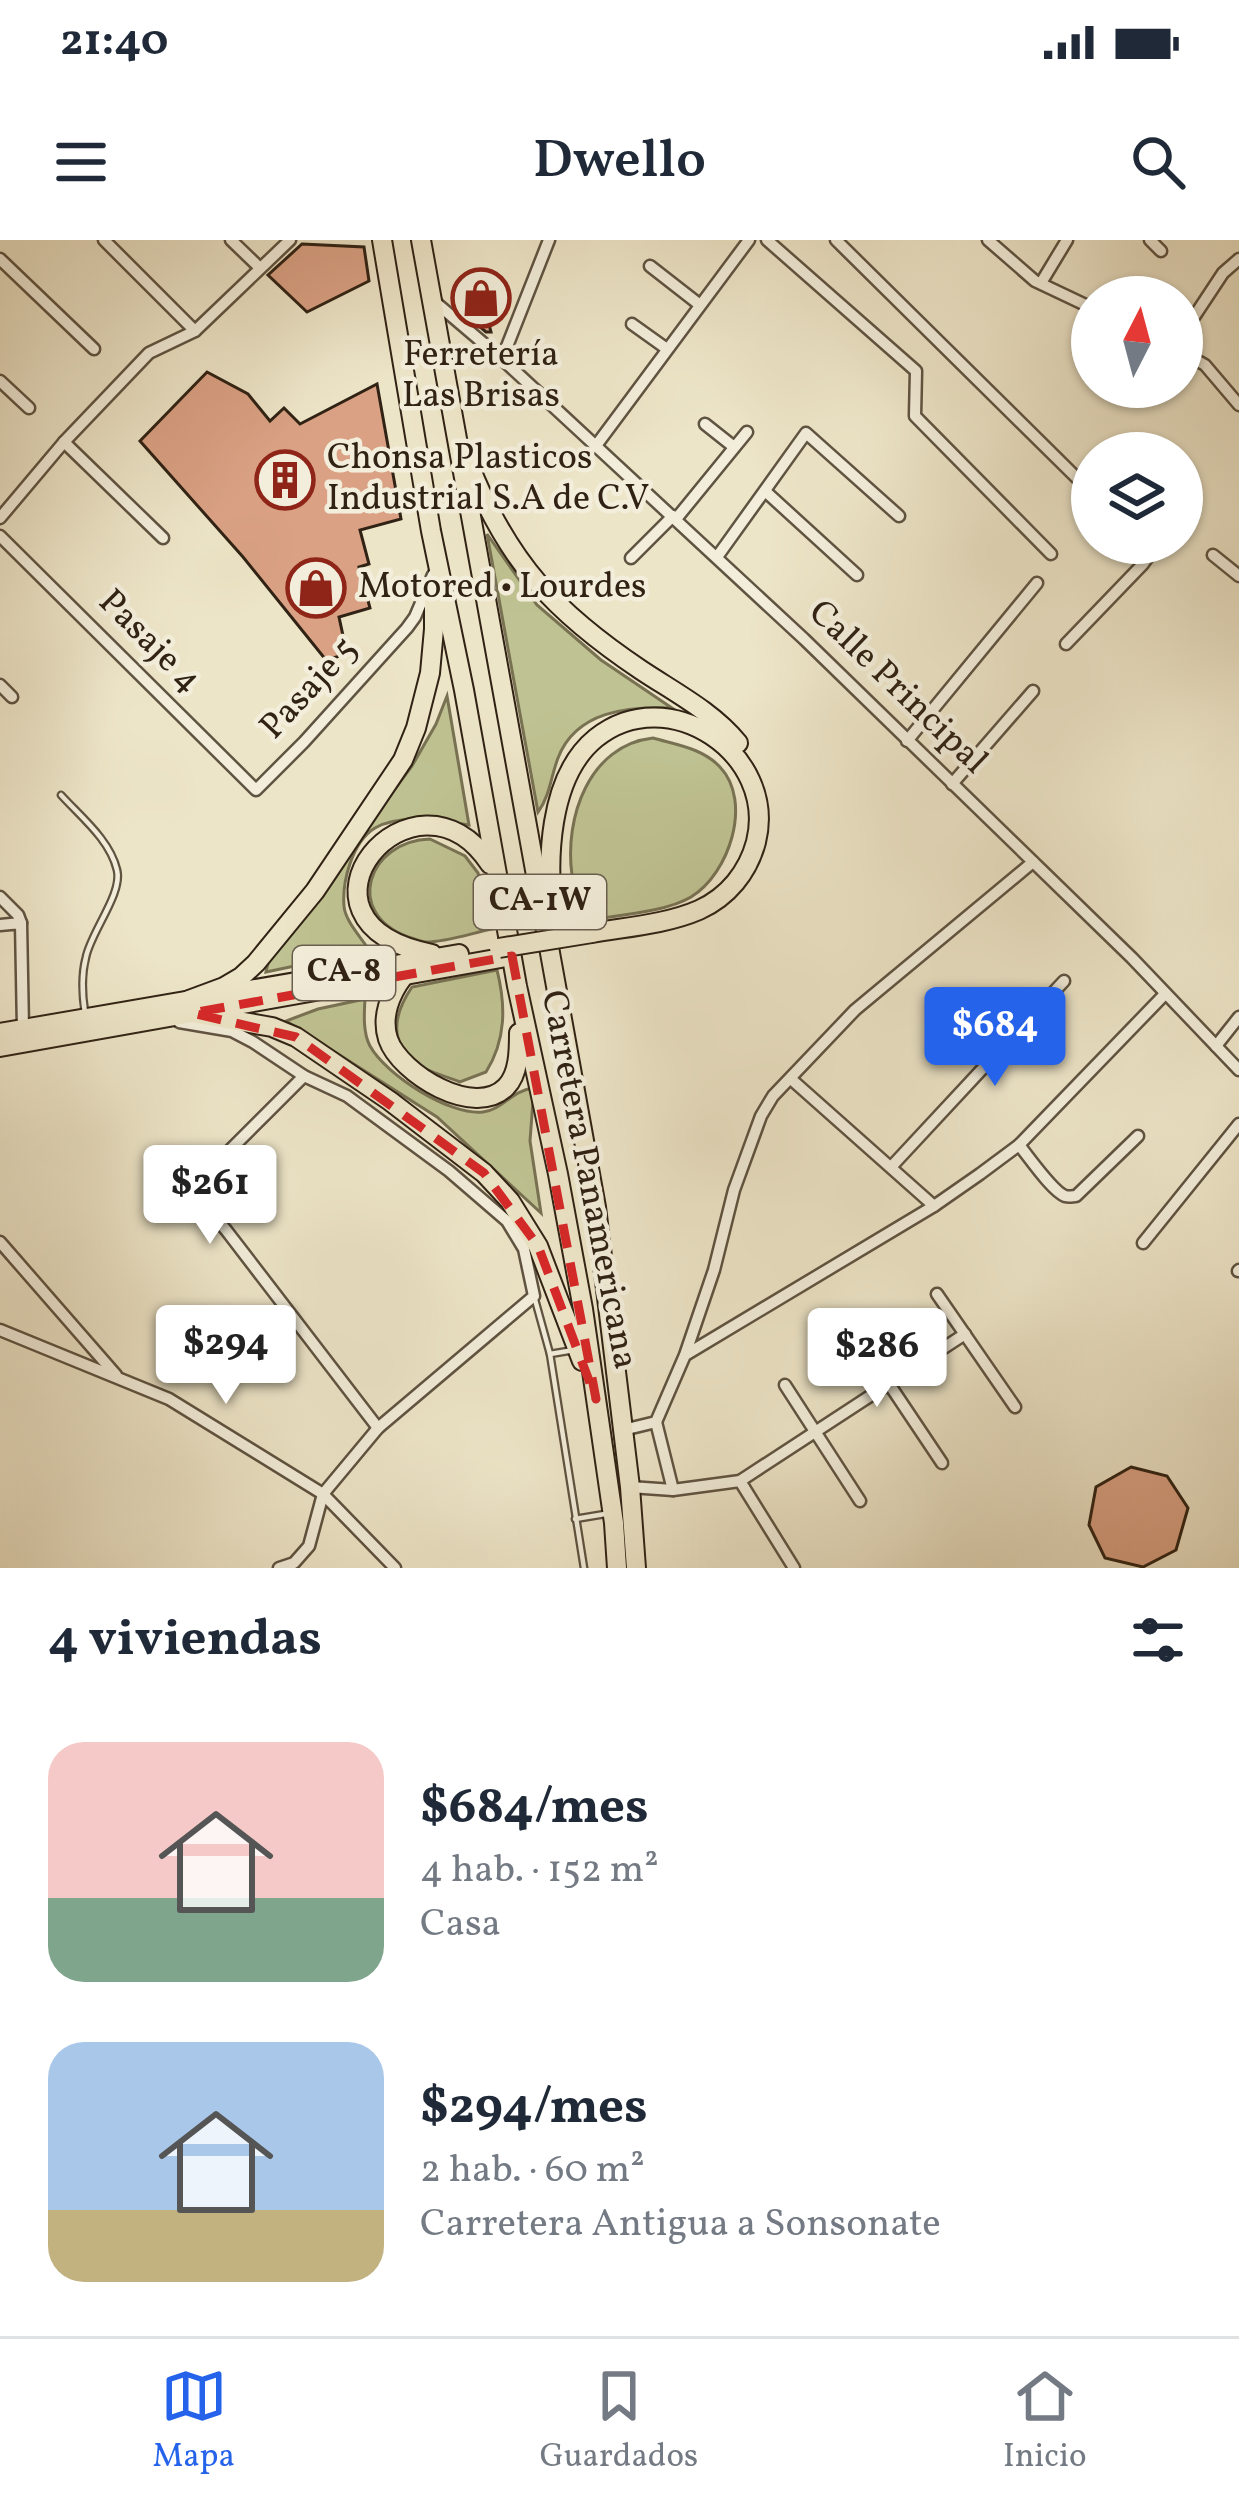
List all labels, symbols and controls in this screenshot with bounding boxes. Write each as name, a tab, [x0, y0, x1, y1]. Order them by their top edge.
text: 21:40	[60, 11, 168, 74]
text: Dwello	[533, 125, 706, 200]
icon: menu	[48, 129, 114, 195]
icon: search	[1125, 129, 1191, 195]
shop icon: Ferretería Las Brisas	[450, 267, 512, 329]
north arrow	[1071, 276, 1203, 408]
map controls	[1071, 276, 1203, 564]
place label: Ferretería Las Brisas	[402, 331, 560, 422]
button: layers	[1071, 432, 1203, 564]
place label: Chonsa Plasticos Industrial S.A de C.V	[327, 434, 650, 525]
building icon: Chonsa Plasticos Industrial S.A de C.V	[254, 449, 316, 511]
shop icon: Motored • Lourdes	[285, 557, 347, 619]
place label: Motored • Lourdes	[358, 563, 646, 613]
street label: Pasaje 4	[86, 579, 212, 705]
street label: Calle Principal	[796, 590, 998, 786]
street label: Pasaje 5	[249, 627, 371, 751]
road number: CA-1W	[474, 875, 606, 929]
road number: CA-8	[293, 946, 395, 1000]
street label: Carretera Panamericana	[527, 986, 649, 1374]
pin: $684	[924, 987, 1066, 1089]
text: $684	[951, 999, 1039, 1053]
pin: $261	[139, 1145, 281, 1247]
text: $261	[170, 1157, 250, 1211]
pin: $294	[155, 1305, 297, 1407]
pin: $286	[806, 1308, 948, 1410]
text: $294	[183, 1317, 269, 1371]
text: $286	[835, 1320, 919, 1374]
text: 4 viviendas	[48, 1605, 322, 1676]
icon: filters	[1125, 1607, 1191, 1673]
text: $684/mes	[420, 1773, 649, 1844]
icon: home	[144, 1790, 288, 1934]
text: 4 hab. · 152 m²	[420, 1844, 659, 1898]
text: Casa	[420, 1898, 501, 1952]
text: $294/mes	[420, 2073, 648, 2144]
icon: home	[144, 2090, 288, 2234]
text: 2 hab. · 60 m²	[420, 2144, 645, 2198]
text: Carretera Antigua a Sonsonate	[420, 2198, 941, 2252]
tab: Mapa	[152, 2363, 235, 2481]
tab: Guardados	[540, 2363, 698, 2481]
tab: Inicio	[1003, 2363, 1087, 2481]

